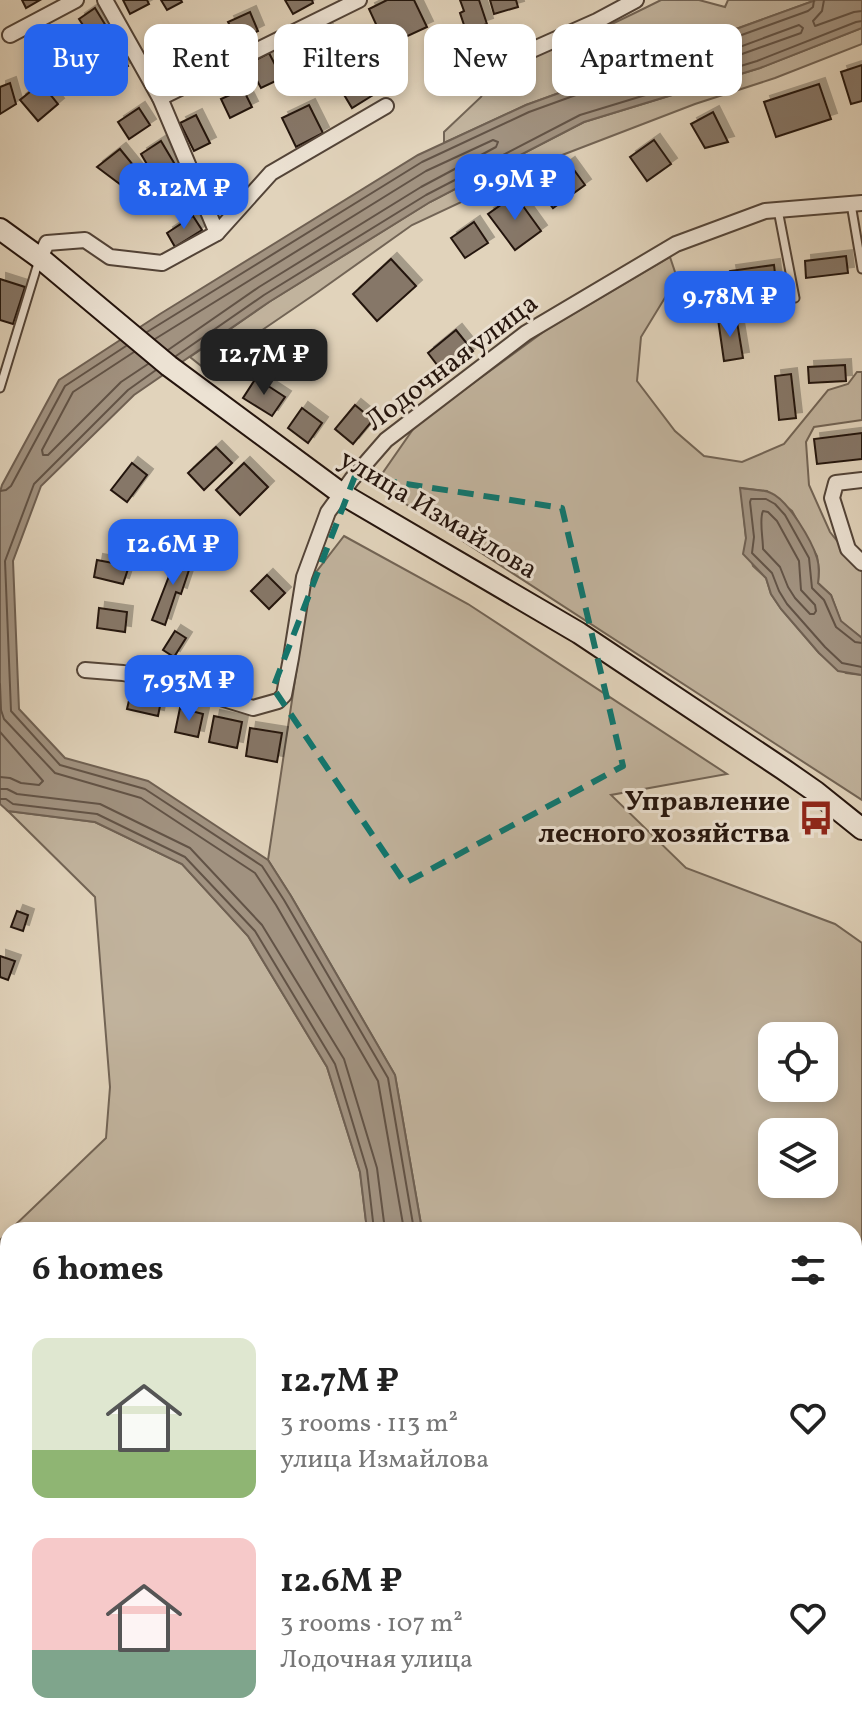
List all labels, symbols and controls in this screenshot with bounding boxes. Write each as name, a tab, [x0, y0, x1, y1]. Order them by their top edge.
chip: Buy	[24, 24, 128, 96]
chip: Rent	[144, 24, 258, 96]
chip: Filters	[274, 24, 408, 96]
chip: New	[424, 24, 536, 96]
chip: Apartment	[552, 24, 742, 96]
pin: 9.9M ₽	[450, 154, 580, 222]
text: 9.9M ₽	[473, 162, 557, 198]
pin: 8.12M ₽	[110, 163, 258, 231]
text: 8.12M ₽	[137, 171, 231, 207]
pin: 9.78M ₽	[656, 271, 804, 339]
text: 9.78M ₽	[682, 279, 778, 315]
street label: Лодочная улица	[357, 285, 547, 441]
pin: 12.7M ₽	[190, 329, 338, 397]
text: 12.7M ₽	[218, 337, 310, 373]
street label: улица Измайлова	[331, 440, 545, 590]
pin: 12.6M ₽	[99, 519, 247, 587]
text: 12.6M ₽	[126, 527, 220, 563]
pin: 7.93M ₽	[115, 655, 263, 723]
text: 7.93M ₽	[143, 663, 235, 699]
place label: Управление лесного хозяйства	[539, 783, 790, 854]
bus stop icon: Управление лесного хозяйства	[797, 799, 835, 837]
map controls	[758, 1022, 838, 1198]
button: locate	[758, 1022, 838, 1102]
button: layers	[758, 1118, 838, 1198]
text: 6 homes	[32, 1247, 164, 1294]
icon: filters	[786, 1248, 830, 1292]
text: 12.7M ₽	[280, 1359, 399, 1406]
icon: home	[96, 1370, 192, 1466]
icon: heart	[786, 1396, 830, 1440]
text: 3 rooms · 113 m²	[280, 1406, 458, 1442]
text: улица Измайлова	[280, 1442, 489, 1478]
text: 12.6M ₽	[280, 1559, 403, 1606]
icon: home	[96, 1570, 192, 1666]
icon: heart	[786, 1596, 830, 1640]
text: 3 rooms · 107 m²	[280, 1606, 463, 1642]
text: Лодочная улица	[280, 1642, 473, 1678]

